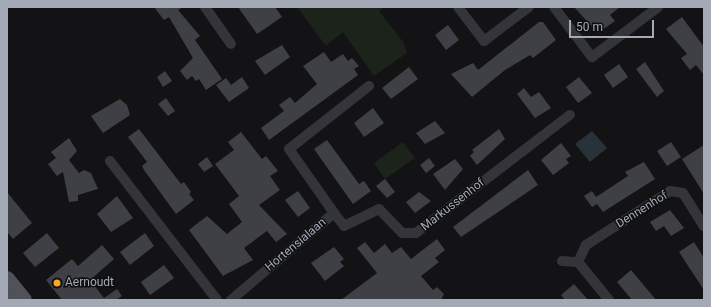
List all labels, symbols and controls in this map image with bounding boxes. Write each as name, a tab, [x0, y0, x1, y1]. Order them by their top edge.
scale bar	[571, 12, 656, 38]
text: 50 m	[576, 20, 603, 34]
street label: Markussenhof	[418, 176, 488, 234]
street label: Dennenhof	[614, 188, 670, 232]
street label: Hortensialaan	[263, 215, 329, 275]
place label: Aernoudt	[65, 276, 114, 290]
marker: Aernoudt	[52, 278, 62, 288]

